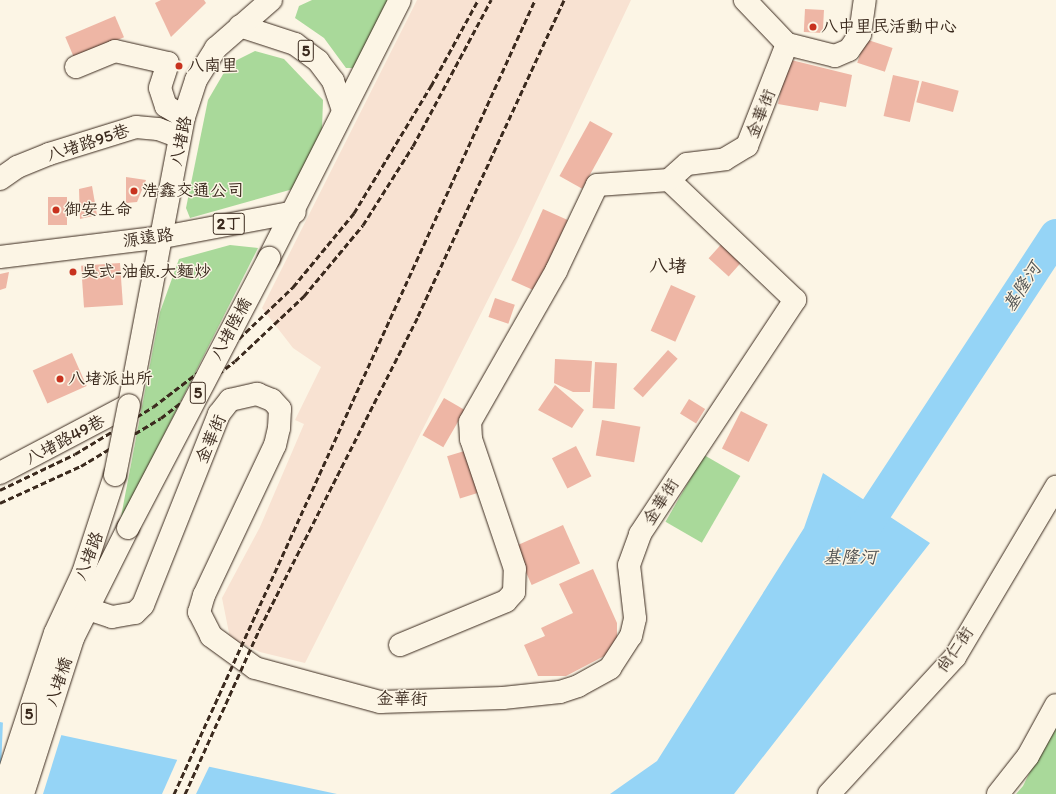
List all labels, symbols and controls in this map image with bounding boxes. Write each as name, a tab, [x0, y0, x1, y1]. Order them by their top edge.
place label: 八中里民活動中心	[821, 17, 957, 37]
marker: 八中里民活動中心	[808, 22, 818, 32]
road number: 5	[297, 37, 315, 65]
place label: 八南里	[187, 56, 238, 76]
marker: 八南里	[174, 61, 184, 71]
street label: 金華街	[742, 87, 780, 141]
street label: 八堵路	[166, 114, 196, 168]
street label: 八堵路95巷	[44, 120, 132, 166]
place label: 浩鑫交通公司	[142, 181, 244, 201]
marker: 浩鑫交通公司	[129, 186, 139, 196]
place label: 御安生命	[64, 200, 132, 220]
marker: 御安生命	[51, 205, 61, 215]
road number: 2丁	[212, 210, 246, 238]
street label: 源遠路	[121, 224, 175, 252]
district label: 八堵	[649, 255, 687, 277]
water label: 基隆河	[998, 258, 1046, 316]
place label: 吳式-油飯.大麵炒	[81, 262, 211, 282]
marker: 吳式-油飯.大麵炒	[68, 267, 78, 277]
street label: 八堵陸橋	[206, 294, 256, 364]
place label: 八堵派出所	[68, 369, 153, 389]
marker: 八堵派出所	[55, 374, 65, 384]
road number: 5	[189, 379, 207, 407]
street label: 八堵路49巷	[22, 411, 108, 469]
street label: 金華街	[192, 412, 230, 466]
street label: 金華街	[639, 475, 683, 529]
street label: 八堵路	[70, 529, 108, 583]
water label: 基隆河	[823, 546, 877, 568]
street label: 尚仁街	[932, 623, 978, 677]
street label: 八堵橋	[41, 655, 77, 709]
street label: 金華街	[376, 688, 428, 710]
road number: 5	[20, 700, 38, 728]

